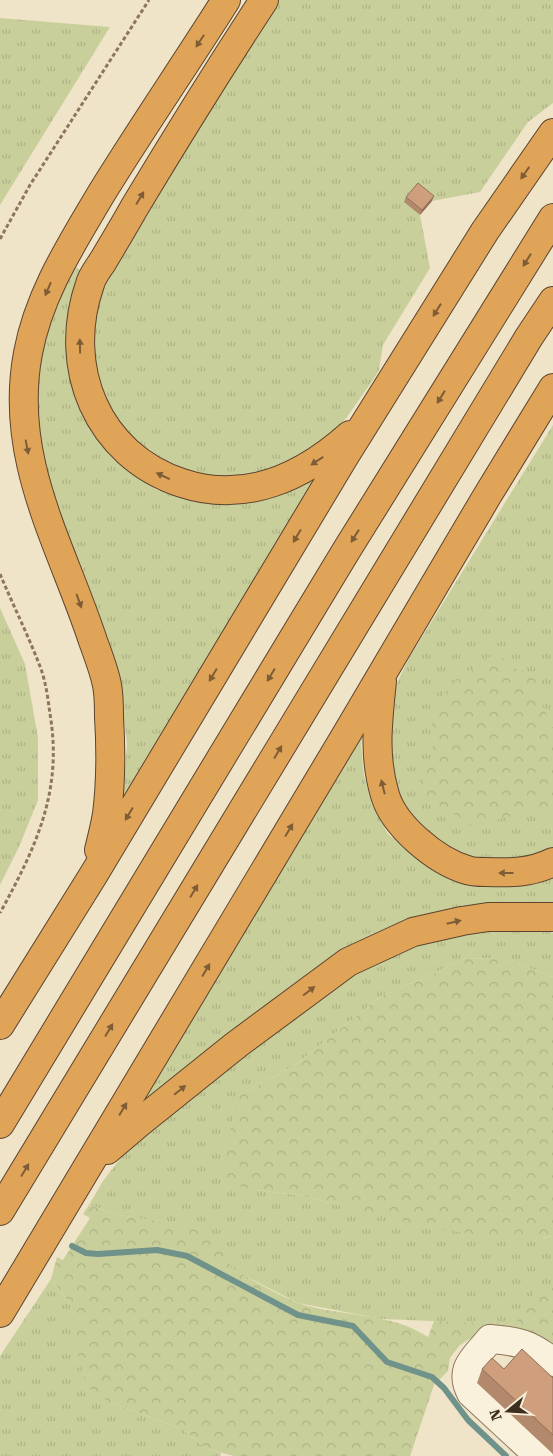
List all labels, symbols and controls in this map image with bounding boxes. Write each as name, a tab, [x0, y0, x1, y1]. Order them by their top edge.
one-way arrow	[195, 35, 205, 48]
one-way arrow	[520, 167, 530, 180]
one-way arrow	[136, 192, 145, 205]
one-way arrow	[522, 253, 532, 266]
one-way arrow	[44, 282, 52, 296]
one-way arrow	[432, 303, 441, 316]
one-way arrow	[76, 338, 84, 354]
one-way arrow	[436, 391, 445, 404]
one-way arrow	[24, 440, 32, 456]
one-way arrow	[310, 457, 323, 466]
one-way arrow	[156, 471, 170, 479]
one-way arrow	[292, 529, 301, 542]
one-way arrow	[351, 529, 360, 542]
one-way arrow	[75, 594, 83, 609]
one-way arrow	[267, 668, 276, 681]
one-way arrow	[208, 669, 217, 682]
one-way arrow	[273, 746, 282, 759]
one-way arrow	[379, 780, 387, 795]
one-way arrow	[125, 808, 134, 821]
one-way arrow	[285, 824, 294, 837]
one-way arrow	[498, 869, 514, 877]
one-way arrow	[189, 885, 198, 898]
one-way arrow	[446, 918, 462, 926]
one-way arrow	[202, 963, 211, 976]
one-way arrow	[302, 986, 316, 996]
one-way arrow	[105, 1024, 114, 1037]
one-way arrow	[173, 1084, 186, 1095]
one-way arrow	[118, 1103, 127, 1116]
one-way arrow	[21, 1163, 30, 1176]
north arrow	[483, 1386, 533, 1436]
text: N	[486, 1407, 505, 1423]

